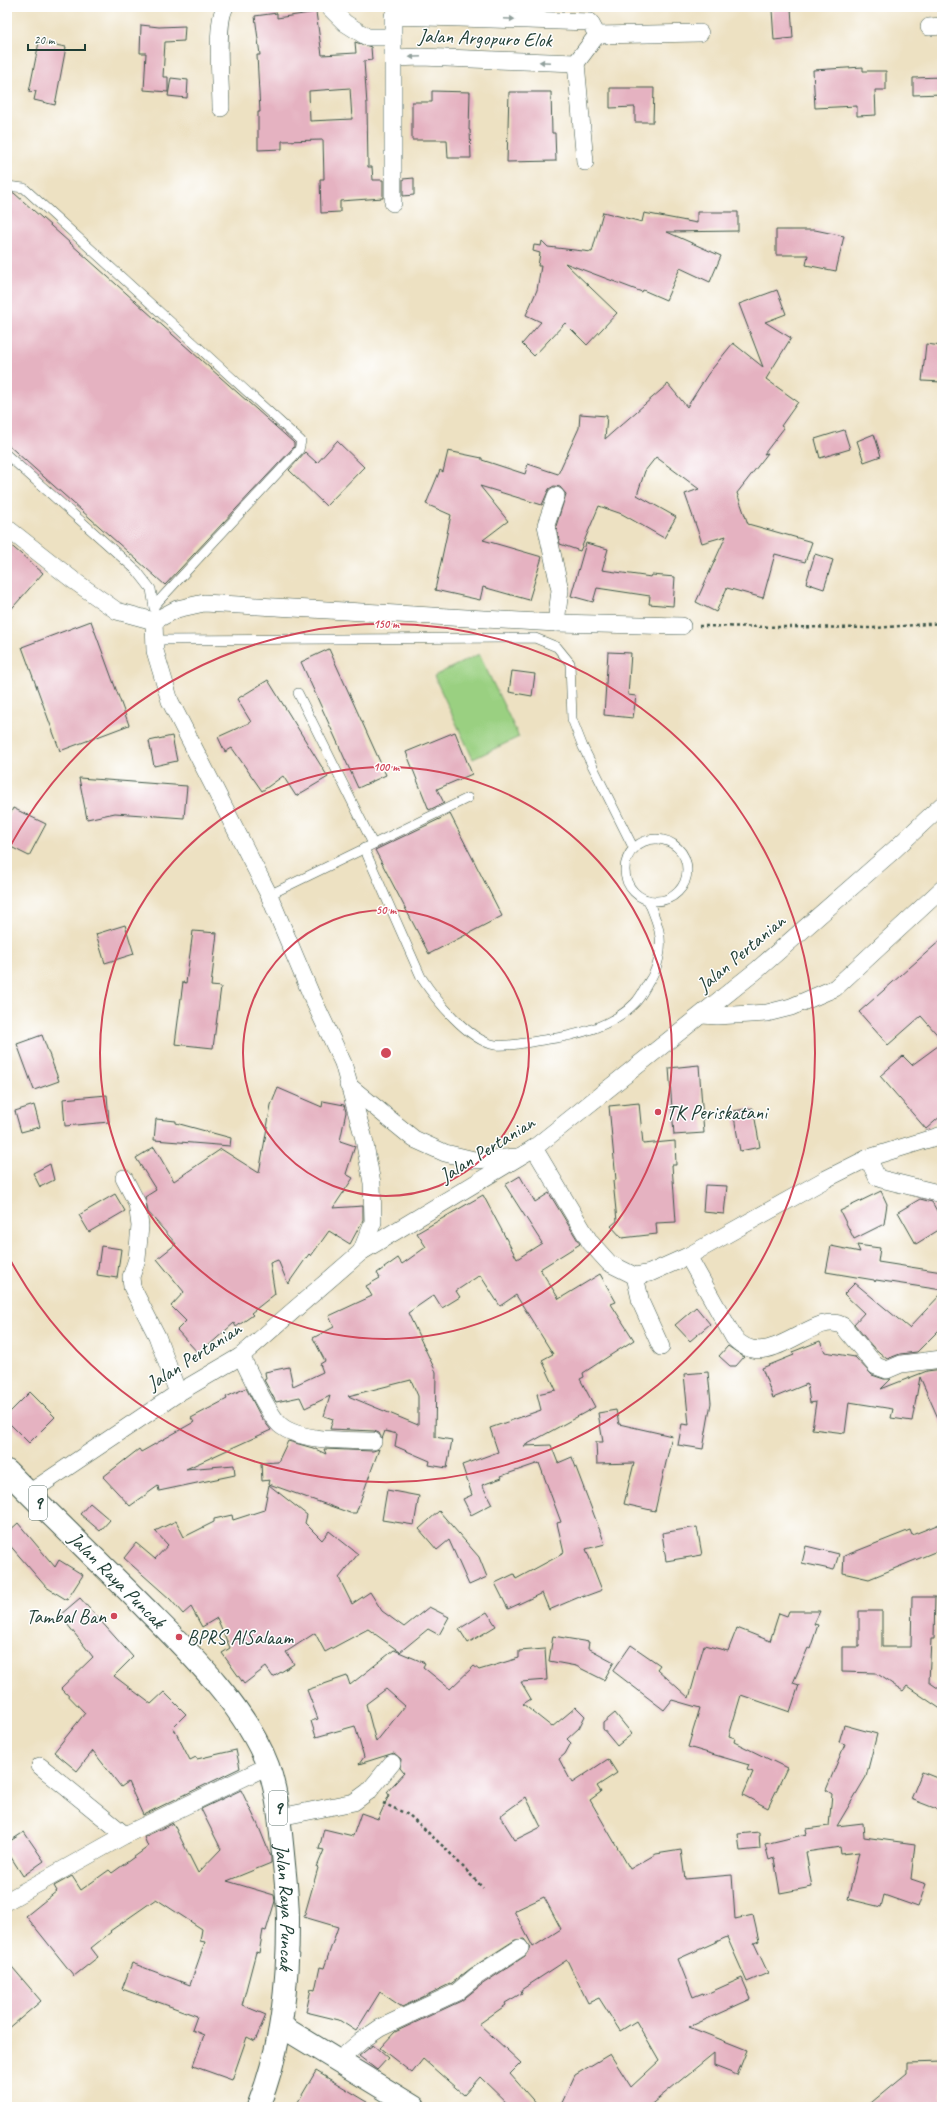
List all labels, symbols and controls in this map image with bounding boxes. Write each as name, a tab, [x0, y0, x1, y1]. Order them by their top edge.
one-way arrow	[503, 16, 515, 23]
street label: Jalan Argopuro Elok	[417, 23, 554, 53]
scale bar	[28, 26, 85, 52]
text: 20 m	[34, 32, 56, 48]
one-way arrow	[408, 54, 421, 60]
one-way arrow	[538, 59, 551, 65]
text: 150 m	[373, 616, 400, 632]
text: 100 m	[373, 759, 400, 775]
text: 50 m	[376, 902, 397, 918]
street label: Jalan Pertanian	[691, 908, 791, 998]
centre of rings	[379, 1046, 393, 1060]
place label: TK Periskatani	[666, 1100, 769, 1125]
marker: TK Periskatani	[653, 1107, 663, 1117]
street label: Jalan Pertanian	[434, 1109, 540, 1189]
street label: Jalan Pertanian	[141, 1316, 247, 1396]
road number: 9	[29, 1486, 47, 1520]
street label: Jalan Raya Puncak	[63, 1526, 172, 1635]
place label: Tambal Ban	[26, 1604, 107, 1629]
marker: Tambal Ban	[109, 1611, 119, 1621]
place label: BPRS AlSalaam	[187, 1625, 294, 1650]
marker: BPRS AlSalaam	[174, 1632, 184, 1642]
road number: 9	[269, 1791, 287, 1825]
street label: Jalan Raya Puncak	[269, 1842, 301, 1973]

